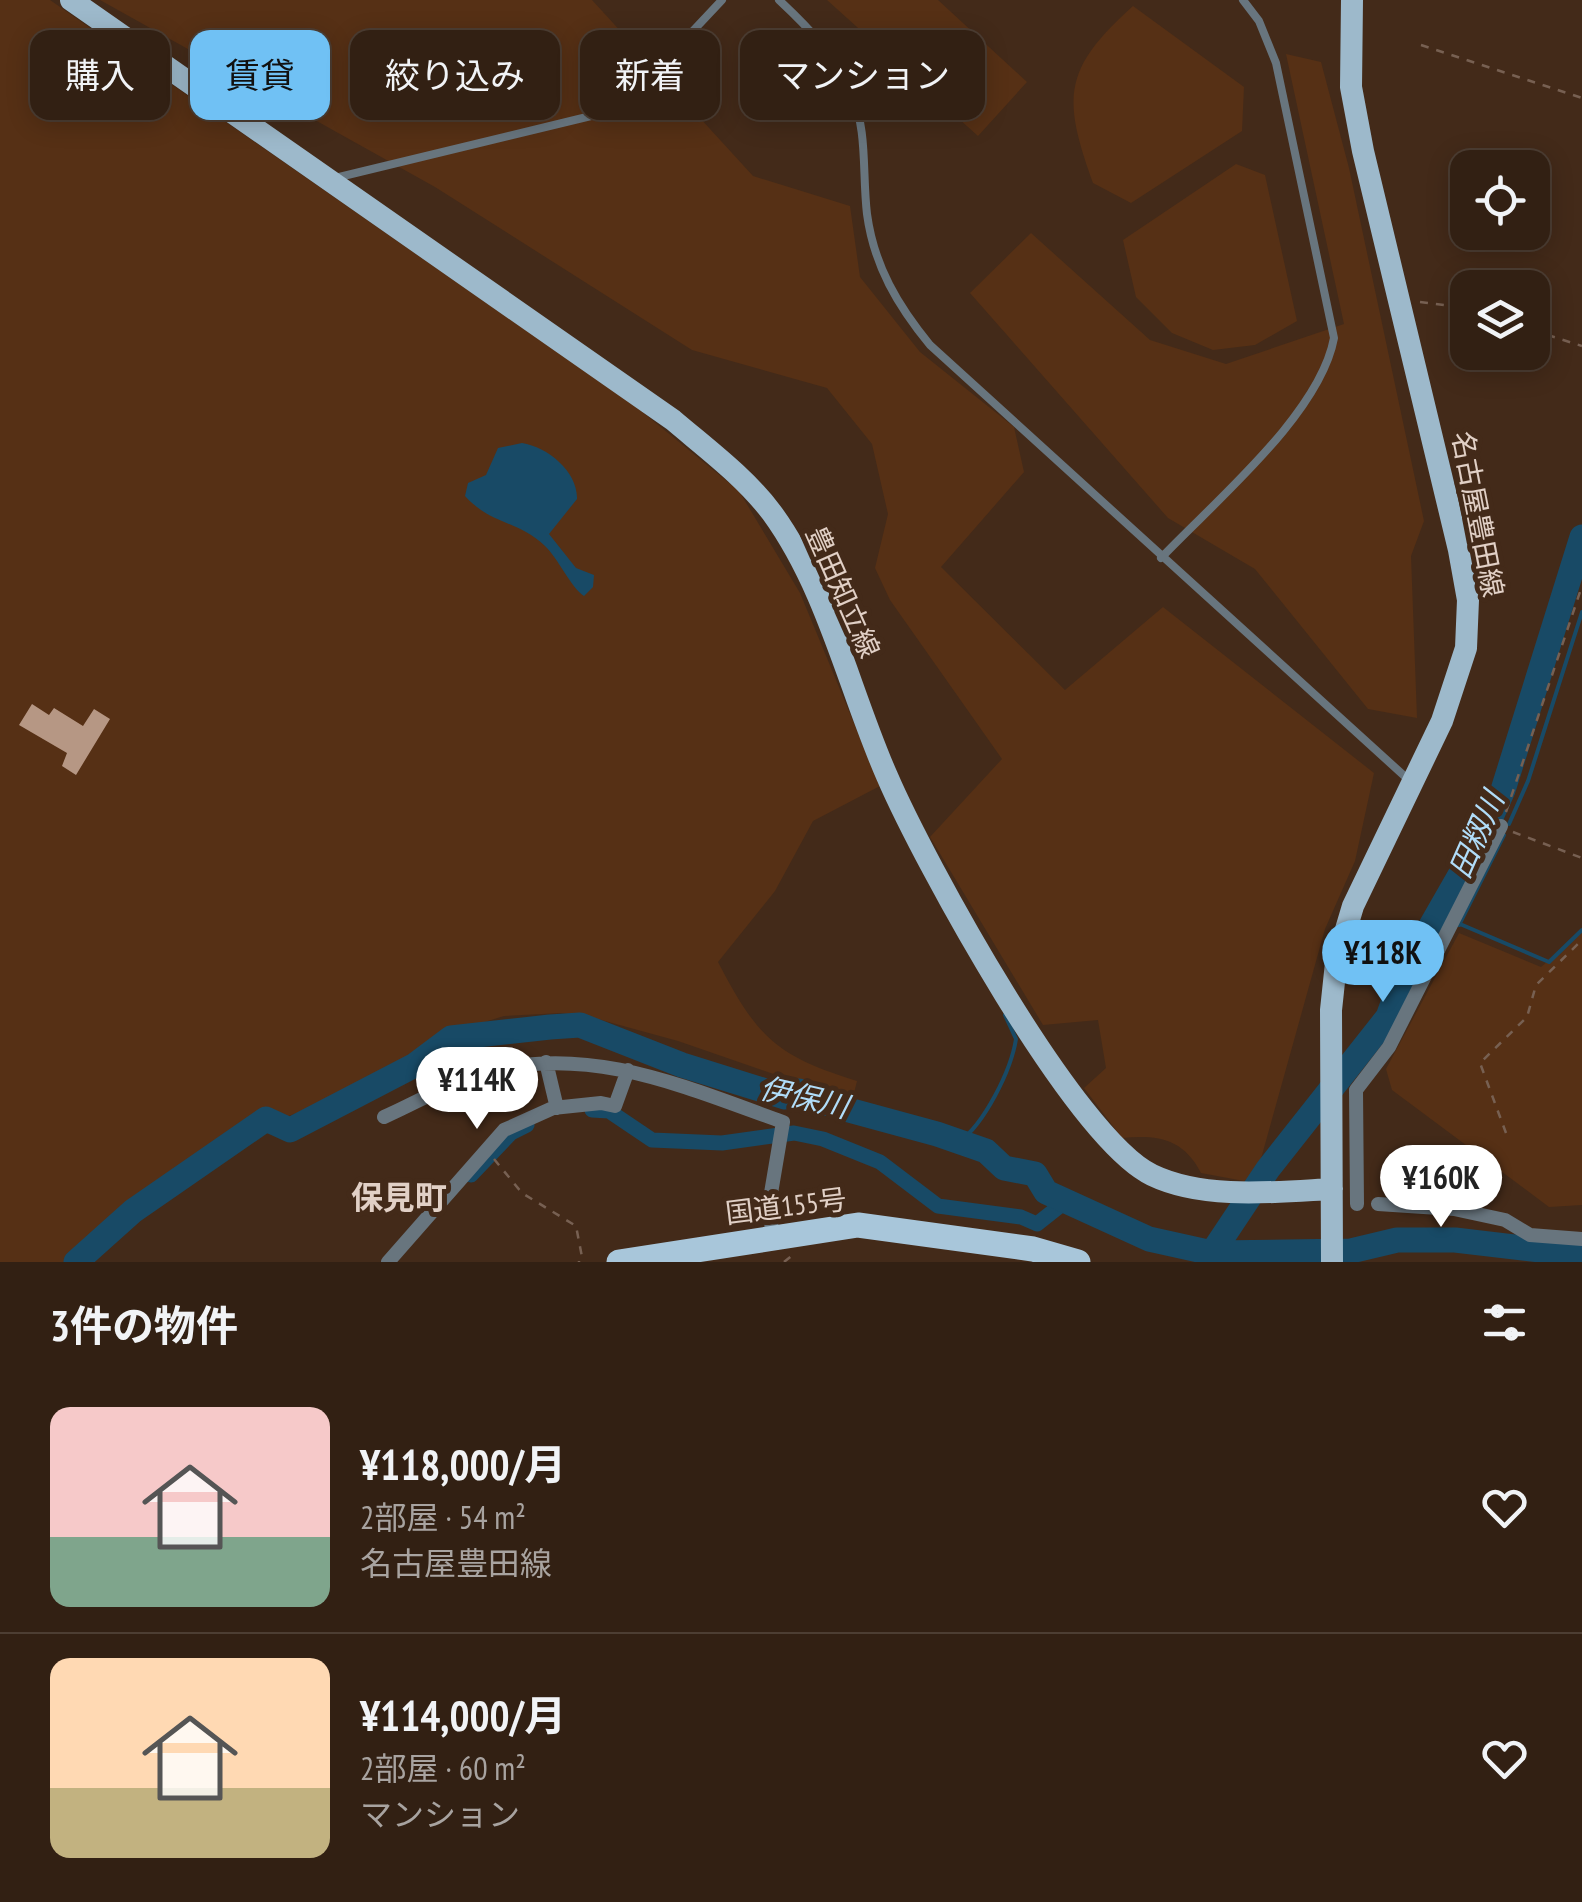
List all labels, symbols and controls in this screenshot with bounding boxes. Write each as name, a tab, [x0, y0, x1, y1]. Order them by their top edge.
chip: 購入	[30, 30, 170, 120]
chip: 賃貸	[190, 30, 330, 120]
chip: 絞り込み	[350, 30, 560, 120]
chip: 新着	[580, 30, 720, 120]
chip: マンション	[740, 30, 985, 120]
map controls	[1450, 150, 1550, 370]
button: locate	[1450, 150, 1550, 250]
button: layers	[1450, 270, 1550, 370]
street label: 名古屋豊田線	[1444, 428, 1513, 600]
street label: 豊田知立線	[798, 520, 889, 663]
water label: 田籾川	[1440, 783, 1513, 883]
pin: ¥118K	[1313, 920, 1453, 1005]
text: ¥118K	[1344, 931, 1422, 973]
pin: ¥114K	[407, 1047, 547, 1132]
text: ¥114K	[438, 1058, 516, 1100]
water label: 伊保川	[756, 1067, 855, 1126]
pin: ¥160K	[1371, 1145, 1511, 1230]
text: ¥160K	[1402, 1156, 1480, 1198]
district label: 保見町	[351, 1176, 447, 1218]
street label: 国道155号	[723, 1180, 849, 1231]
icon: filters	[1477, 1295, 1532, 1350]
text: 3件の物件	[50, 1298, 238, 1353]
text: ¥118,000/月	[360, 1437, 566, 1492]
icon: home	[130, 1447, 250, 1567]
icon: heart	[1477, 1480, 1532, 1535]
text: 2部屋 · 54 m²	[360, 1496, 526, 1538]
text: 名古屋豊田線	[360, 1542, 552, 1584]
text: ¥114,000/月	[360, 1688, 566, 1743]
icon: home	[130, 1698, 250, 1818]
icon: heart	[1477, 1731, 1532, 1786]
text: 2部屋 · 60 m²	[360, 1747, 526, 1789]
text: マンション	[360, 1793, 520, 1835]

